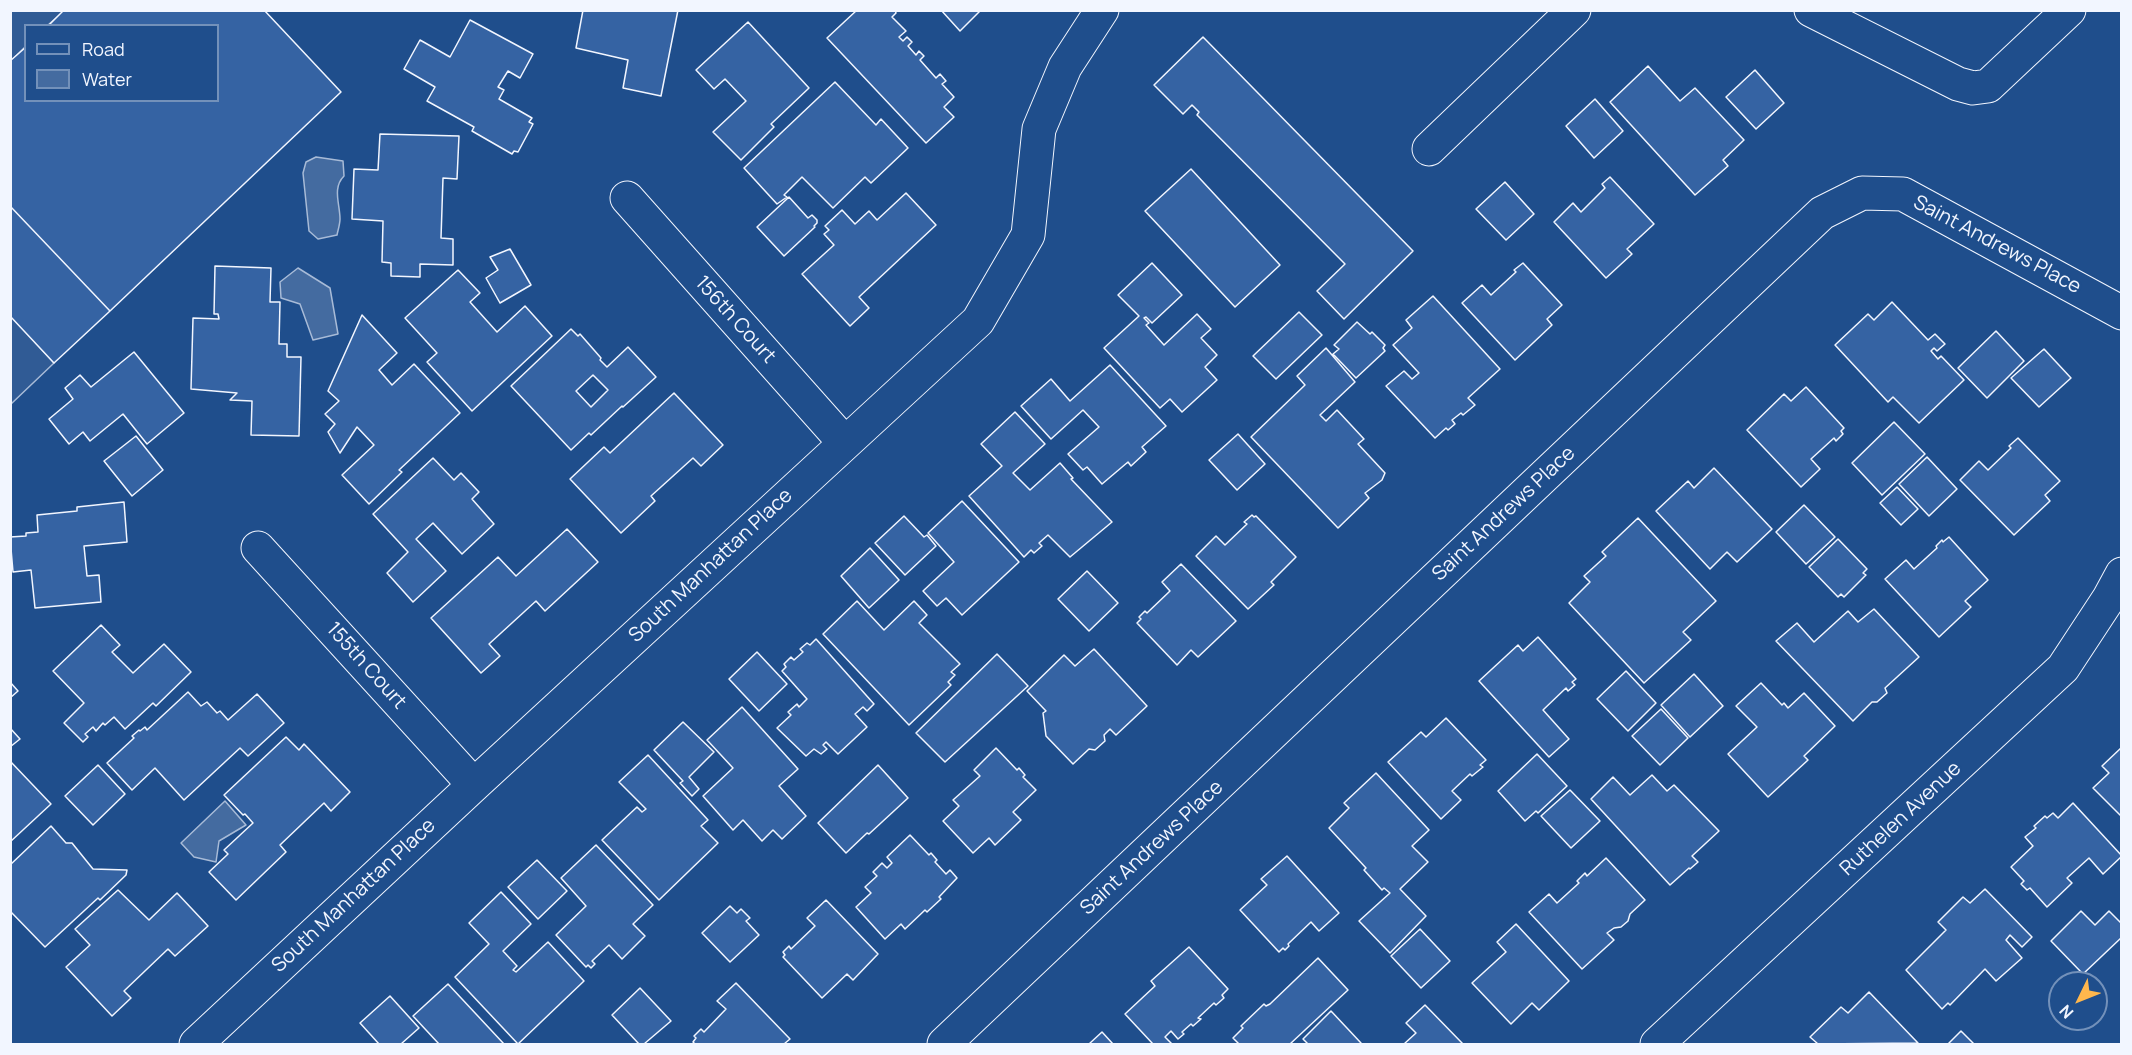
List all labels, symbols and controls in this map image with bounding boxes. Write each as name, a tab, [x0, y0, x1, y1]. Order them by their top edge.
legend	[24, 24, 219, 102]
text: Road	[82, 37, 125, 61]
text: Water	[82, 67, 132, 91]
street label: Saint Andrews Place	[1909, 191, 2085, 299]
street label: 156th Court	[690, 272, 780, 368]
street label: Saint Andrews Place	[1428, 442, 1580, 586]
street label: South Manhattan Place	[624, 484, 798, 648]
street label: 155th Court	[321, 618, 411, 714]
street label: Ruthelen Avenue	[1836, 757, 1966, 881]
street label: Saint Andrews Place	[1076, 776, 1228, 920]
street label: South Manhattan Place	[267, 814, 441, 978]
north arrow	[2048, 971, 2108, 1031]
text: N	[2054, 1000, 2078, 1024]

